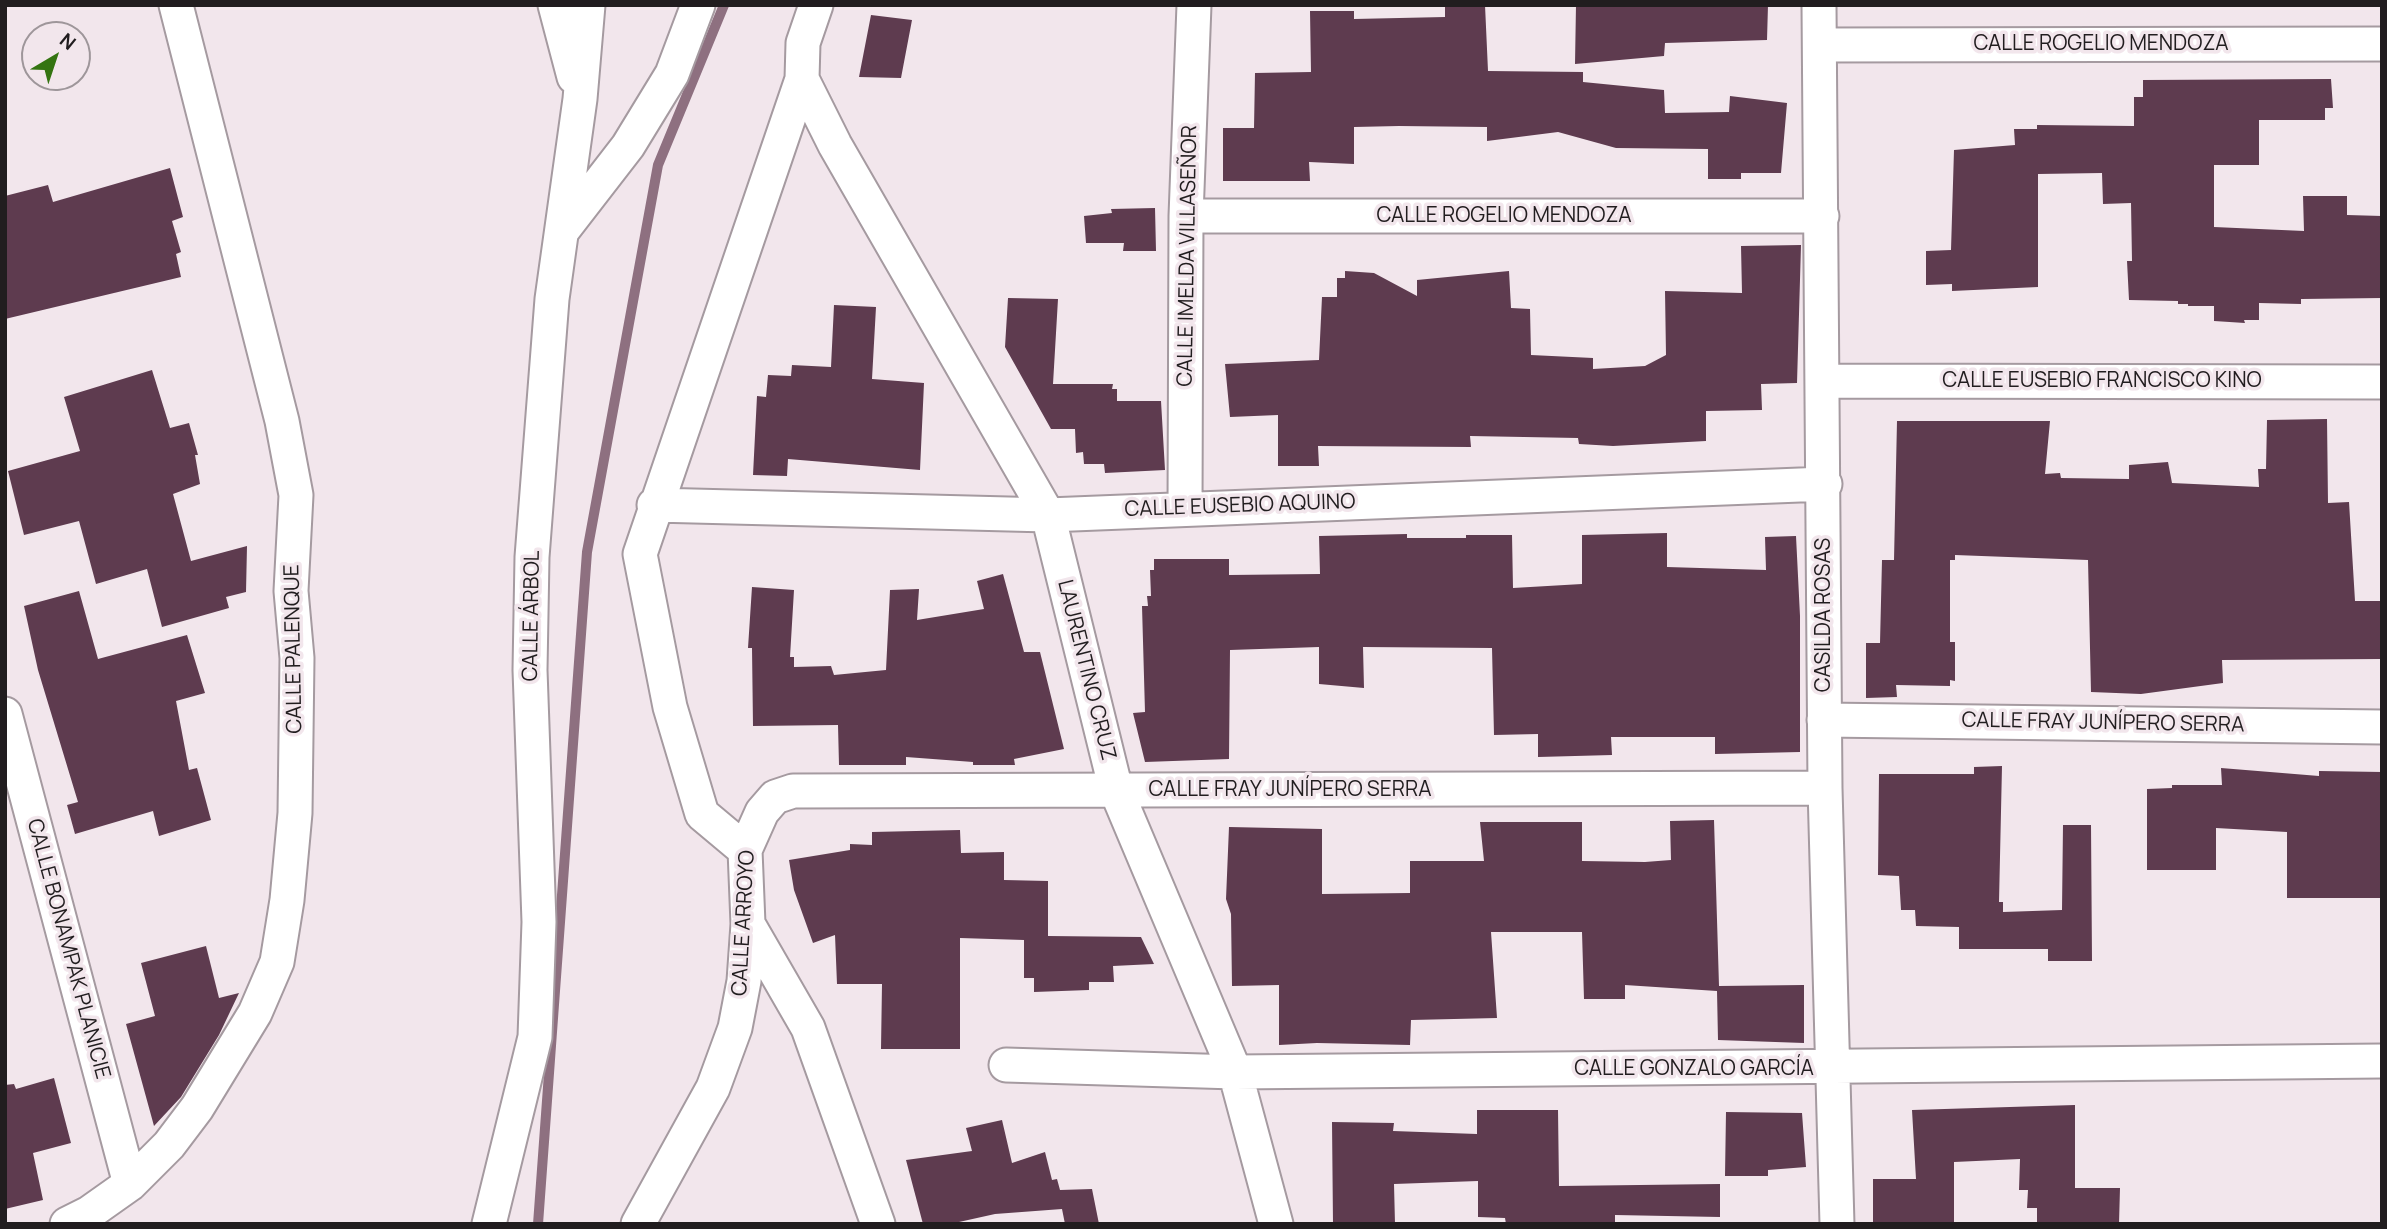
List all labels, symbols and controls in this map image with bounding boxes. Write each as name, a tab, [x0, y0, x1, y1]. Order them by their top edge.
north arrow	[21, 21, 91, 91]
text: N	[54, 27, 81, 56]
street label: CALLE ROGELIO MENDOZA	[1973, 31, 2229, 57]
street label: CALLE IMELDA VILLASEÑOR	[1173, 125, 1203, 387]
street label: CALLE ROGELIO MENDOZA	[1376, 203, 1632, 229]
street label: CALLE EUSEBIO FRANCISCO KINO	[1942, 368, 2262, 394]
street label: CALLE EUSEBIO AQUINO	[1124, 489, 1356, 523]
street label: CASILDA ROSAS	[1811, 538, 1837, 692]
street label: CALLE ÁRBOL	[518, 550, 546, 682]
street label: CALLE PALENQUE	[280, 564, 308, 734]
street label: LAURENTINO CRUZ	[1051, 577, 1121, 763]
street label: CALLE FRAY JUNÍPERO SERRA	[1961, 708, 2245, 738]
street label: CALLE FRAY JUNÍPERO SERRA	[1149, 777, 1431, 803]
street label: CALLE BONAMPAK PLANICIE	[21, 816, 115, 1082]
street label: CALLE ARROYO	[728, 849, 760, 997]
street label: CALLE GONZALO GARCÍA	[1574, 1056, 1814, 1082]

